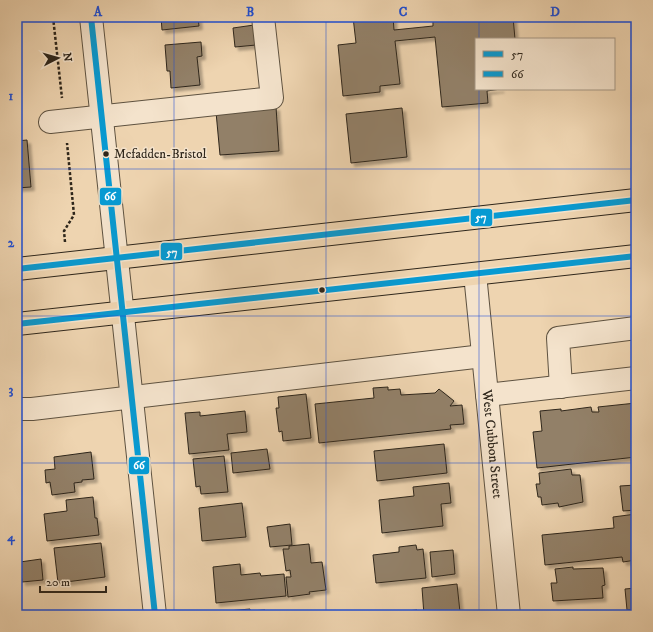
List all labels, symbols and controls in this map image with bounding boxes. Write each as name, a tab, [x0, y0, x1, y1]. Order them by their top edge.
text: A	[93, 4, 103, 20]
text: B	[246, 4, 254, 20]
text: C	[399, 4, 408, 20]
text: D	[550, 4, 560, 20]
north arrow	[38, 38, 78, 78]
legend	[475, 38, 615, 90]
text: 57	[511, 47, 523, 62]
text: N	[60, 52, 74, 62]
text: 66	[511, 67, 524, 82]
text: 1	[9, 88, 14, 104]
place label: Mcfadden-Bristol	[114, 146, 206, 162]
marker: Mcfadden-Bristol	[101, 149, 111, 159]
line badge: 66	[99, 187, 122, 206]
text: 66	[104, 190, 117, 204]
line badge: 57	[470, 208, 493, 227]
text: 57	[474, 211, 487, 225]
text: 2	[8, 235, 15, 251]
line badge: 57	[160, 242, 183, 261]
text: 57	[165, 246, 178, 260]
unlabelled marker	[317, 285, 327, 295]
text: 3	[9, 382, 14, 398]
street label: West Cubbon Street	[477, 388, 506, 500]
line badge: 66	[128, 456, 150, 475]
text: 66	[133, 459, 146, 473]
text: 4	[6, 529, 15, 546]
scale bar	[40, 568, 106, 594]
text: 20 m	[46, 575, 70, 590]

